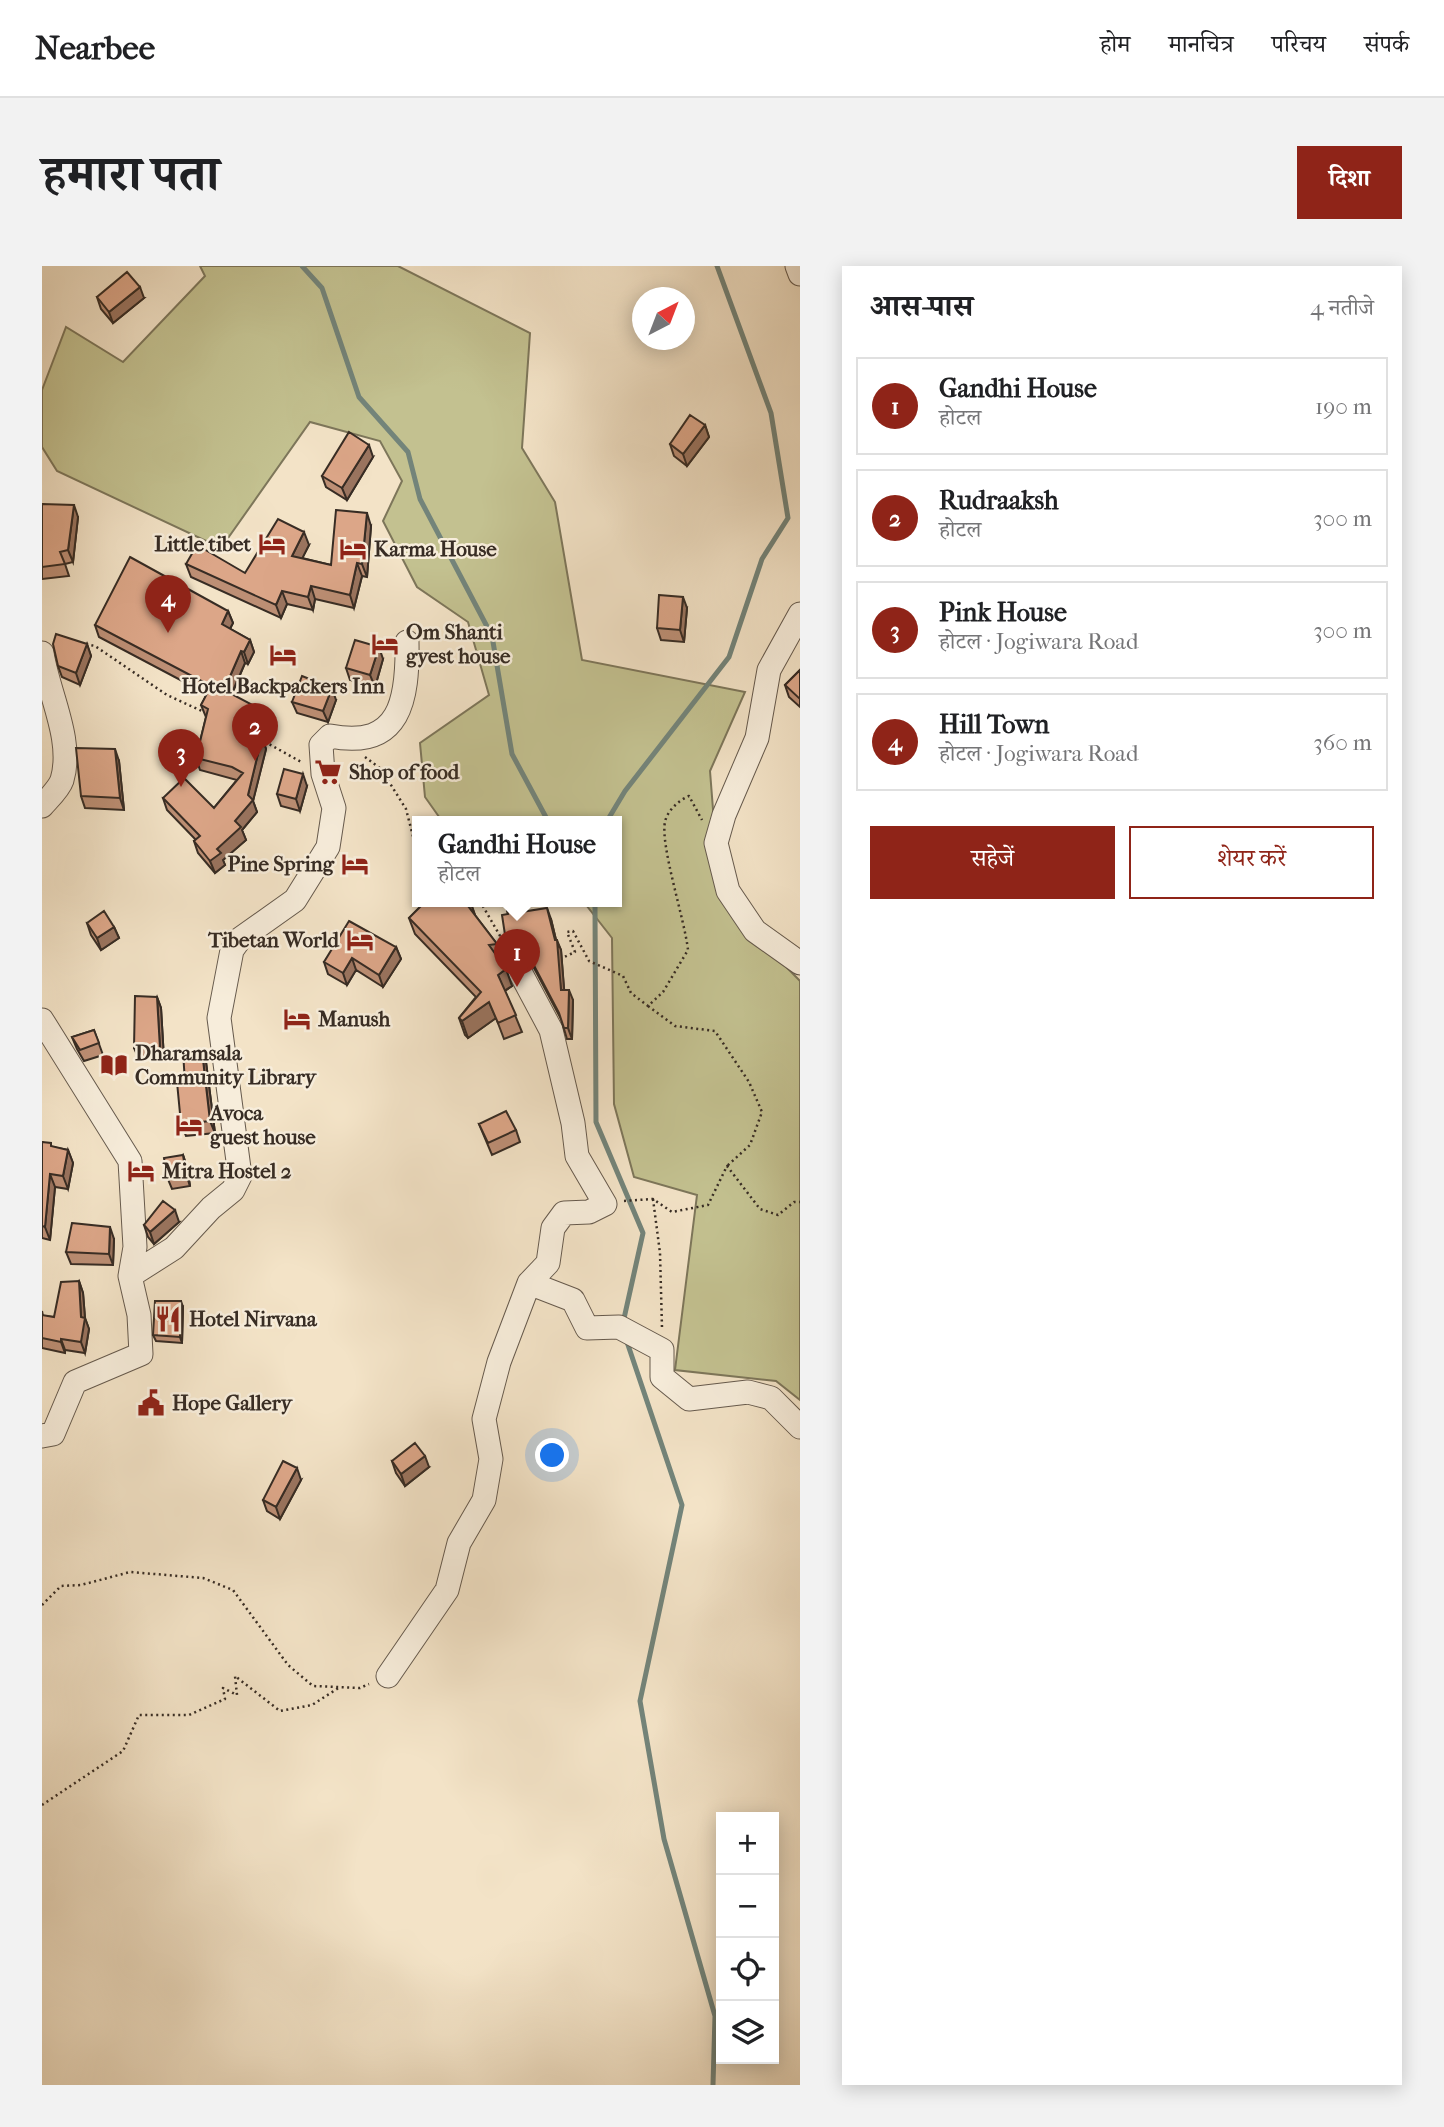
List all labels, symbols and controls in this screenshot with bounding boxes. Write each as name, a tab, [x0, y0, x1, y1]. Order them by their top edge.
text: Nearbee	[35, 29, 155, 68]
text: होम	[1100, 30, 1130, 58]
text: मानचित्र	[1168, 30, 1234, 58]
text: परिचय	[1272, 30, 1326, 58]
text: संपर्क	[1364, 30, 1409, 58]
text: हमारा पता	[42, 145, 219, 203]
button: दिशा	[1297, 146, 1402, 219]
north arrow	[632, 287, 695, 350]
text: आस-पास	[870, 289, 973, 324]
text: 4 नतीजे	[1310, 294, 1374, 321]
text: Gandhi House	[939, 373, 1097, 404]
text: 1	[891, 393, 899, 420]
text: 190 m	[1315, 393, 1372, 420]
text: होटल	[939, 404, 981, 431]
text: Rudraaksh	[939, 485, 1059, 516]
text: 2	[889, 505, 901, 532]
text: 300 m	[1313, 505, 1372, 532]
text: होटल	[939, 516, 981, 543]
hotel icon: Little tibet	[257, 529, 287, 559]
place label: Little tibet	[154, 532, 251, 556]
hotel icon: Karma House	[338, 534, 368, 564]
place label: Karma House	[374, 537, 497, 561]
pin: 4	[145, 575, 191, 633]
text: Pink House	[939, 597, 1067, 628]
text: 3	[890, 617, 900, 644]
text: 300 m	[1313, 617, 1372, 644]
place label: Om Shanti gyest house	[406, 620, 511, 668]
text: होटल · Jogiwara Road	[939, 628, 1139, 655]
hotel icon: Om Shanti gyest house	[370, 629, 400, 659]
hotel icon: Hotel Backpackers Inn	[268, 640, 298, 670]
place label: Hotel Backpackers Inn	[181, 674, 385, 698]
pin: 2	[232, 703, 278, 761]
text: Hill Town	[939, 709, 1049, 740]
pin: 3	[158, 729, 204, 787]
text: 4	[888, 729, 902, 756]
text: 360 m	[1313, 729, 1372, 756]
text: होटल · Jogiwara Road	[939, 740, 1139, 767]
supermarket icon: Shop of food	[313, 757, 343, 787]
place label: Shop of food	[349, 760, 460, 784]
popup	[412, 816, 622, 907]
button: सहेजें	[870, 826, 1115, 899]
button: शेयर करें	[1129, 826, 1374, 899]
text: Gandhi House	[438, 829, 596, 860]
hotel icon: Pine Spring	[340, 849, 370, 879]
place label: Pine Spring	[227, 852, 335, 876]
text: होटल	[438, 860, 480, 887]
hotel icon: Tibetan World	[345, 925, 375, 955]
place label: Tibetan World	[207, 928, 340, 952]
pin: 1	[494, 929, 540, 987]
hotel icon: Manush	[282, 1004, 312, 1034]
place label: Manush	[317, 1007, 390, 1031]
place label: Dharamsala Community Library	[135, 1041, 318, 1089]
library icon: Dharamsala Community Library	[99, 1050, 129, 1080]
place label: Avoca guest house	[208, 1101, 316, 1149]
hotel icon: Avoca guest house	[174, 1110, 204, 1140]
hotel icon: Mitra Hostel 2	[126, 1156, 156, 1186]
place label: Mitra Hostel 2	[161, 1159, 292, 1183]
restaurant icon: Hotel Nirvana	[153, 1304, 183, 1334]
place label: Hotel Nirvana	[189, 1307, 318, 1331]
public building icon: Hope Gallery	[136, 1388, 166, 1418]
place label: Hope Gallery	[172, 1391, 294, 1415]
your location	[535, 1438, 569, 1472]
map controls	[716, 1812, 779, 2064]
button: +	[716, 1812, 779, 1875]
button: −	[716, 1875, 779, 1938]
button: locate	[716, 1938, 779, 2001]
button: layers	[716, 2001, 779, 2064]

